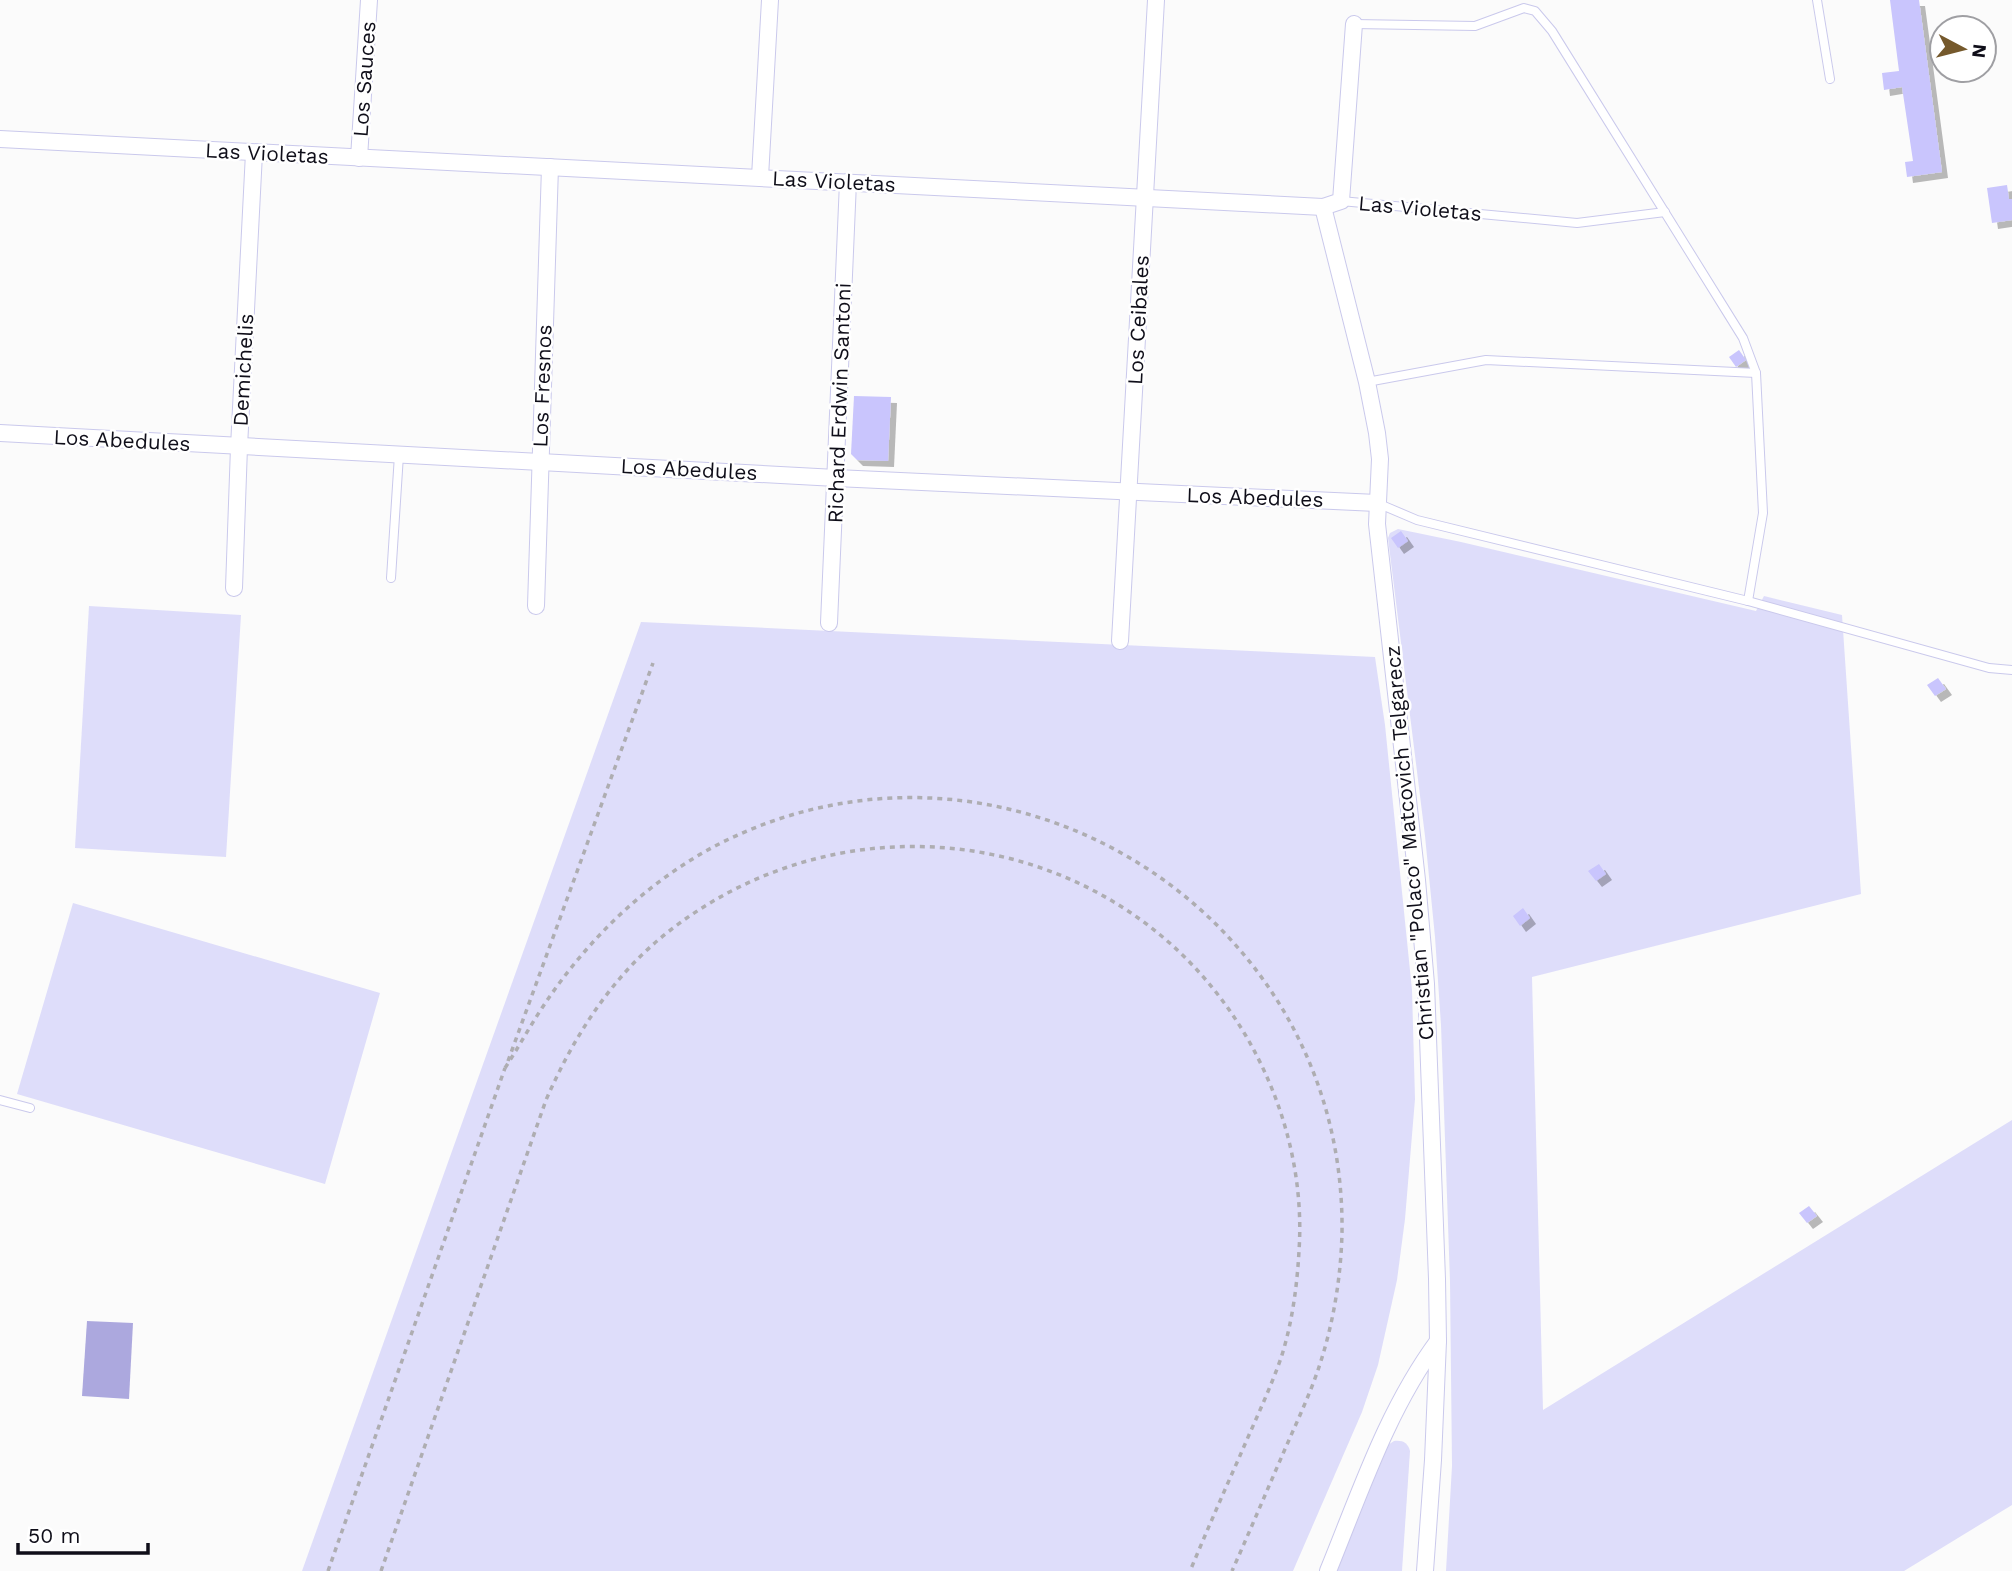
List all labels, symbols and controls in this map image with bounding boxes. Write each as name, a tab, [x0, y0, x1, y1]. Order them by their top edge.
north arrow	[1928, 14, 1998, 84]
street label: Los Sauces	[347, 20, 381, 138]
text: N	[1967, 43, 1992, 59]
street label: Las Violetas	[205, 137, 329, 169]
street label: Las Violetas	[772, 165, 896, 197]
street label: Las Violetas	[1357, 190, 1483, 226]
street label: Los Ceibales	[1122, 255, 1154, 385]
street label: Richard Erdwin Santoni	[822, 282, 856, 524]
street label: Demichelis	[228, 313, 258, 427]
street label: Los Fresnos	[527, 324, 557, 448]
street label: Los Abedules	[53, 424, 191, 456]
street label: Los Abedules	[620, 453, 758, 485]
street label: Los Abedules	[1186, 482, 1324, 512]
street label: Christian "Polaco" Matcovich Telgarecz	[1379, 645, 1439, 1041]
scale bar	[18, 1512, 147, 1556]
text: 50 m	[28, 1523, 80, 1548]

